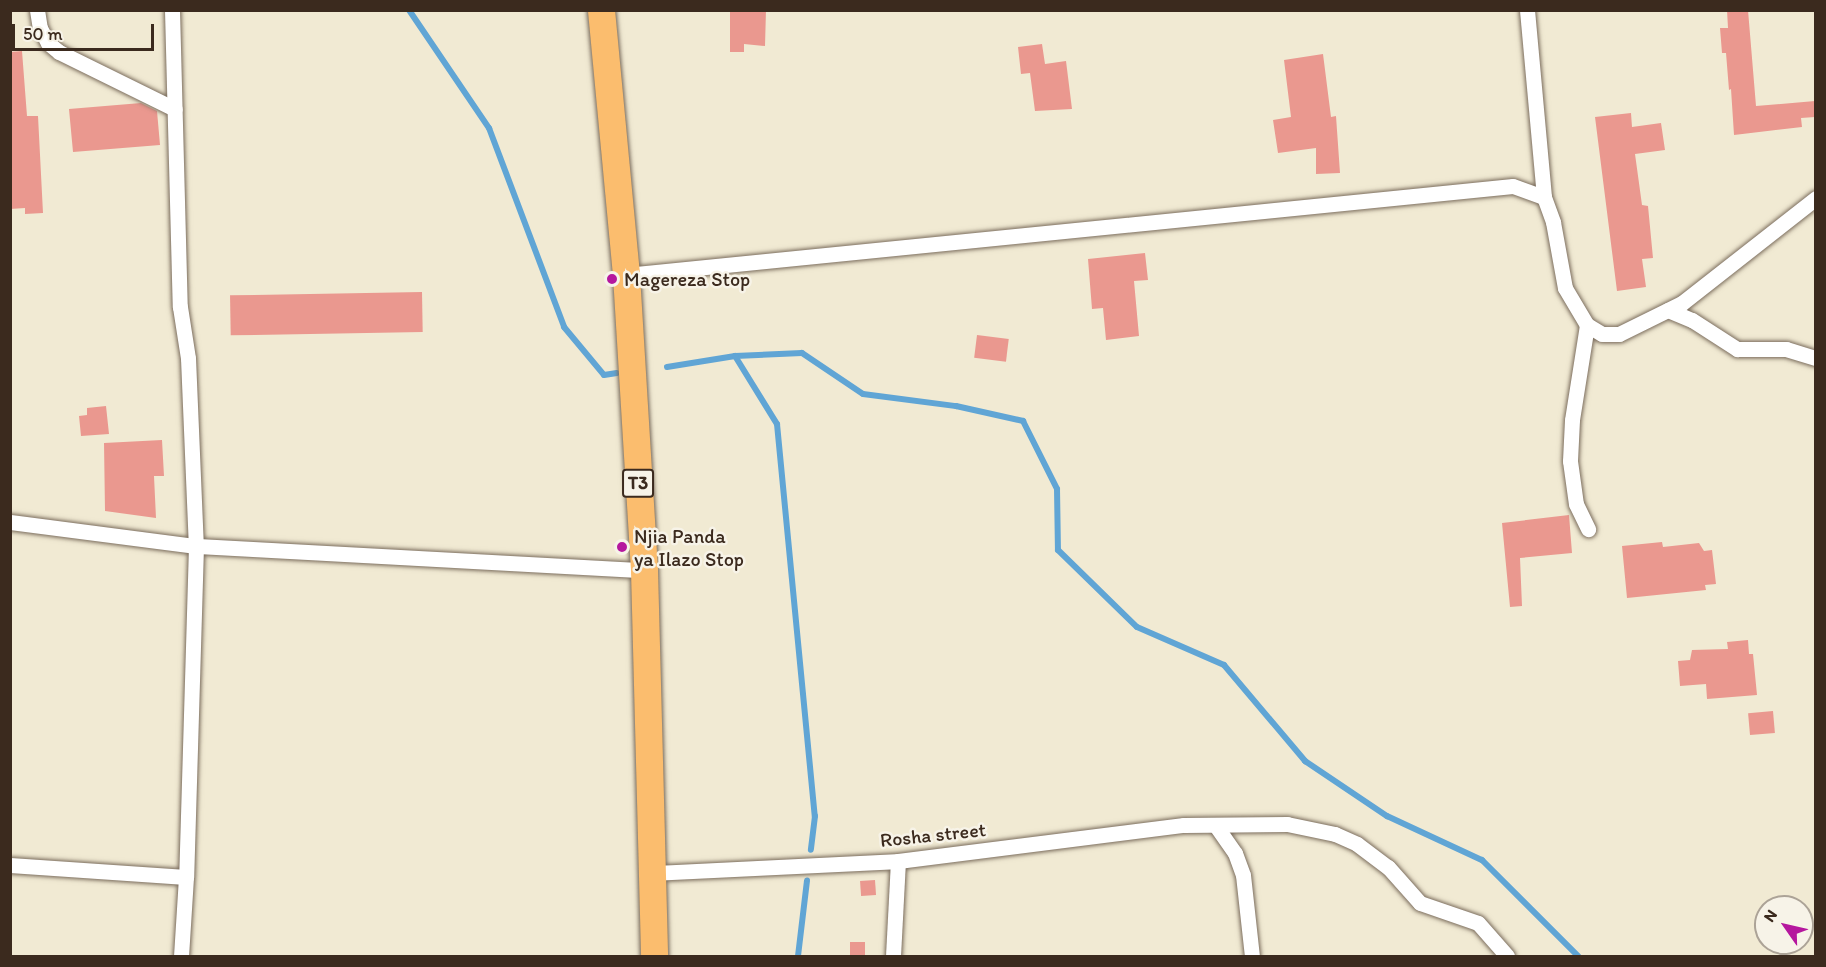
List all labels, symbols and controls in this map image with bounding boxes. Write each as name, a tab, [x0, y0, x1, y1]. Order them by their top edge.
scale bar	[15, 12, 158, 50]
text: 50 m	[23, 23, 63, 45]
place label: Magereza Stop	[624, 267, 750, 291]
marker: Magereza Stop	[605, 272, 619, 286]
road number: T3	[622, 468, 654, 498]
place label: Njia Panda ya Ilazo Stop	[634, 524, 744, 571]
marker: Njia Panda ya Ilazo Stop	[615, 540, 629, 554]
street label: Rosha street	[879, 817, 987, 853]
north arrow	[1754, 895, 1814, 955]
text: N	[1759, 906, 1781, 926]

